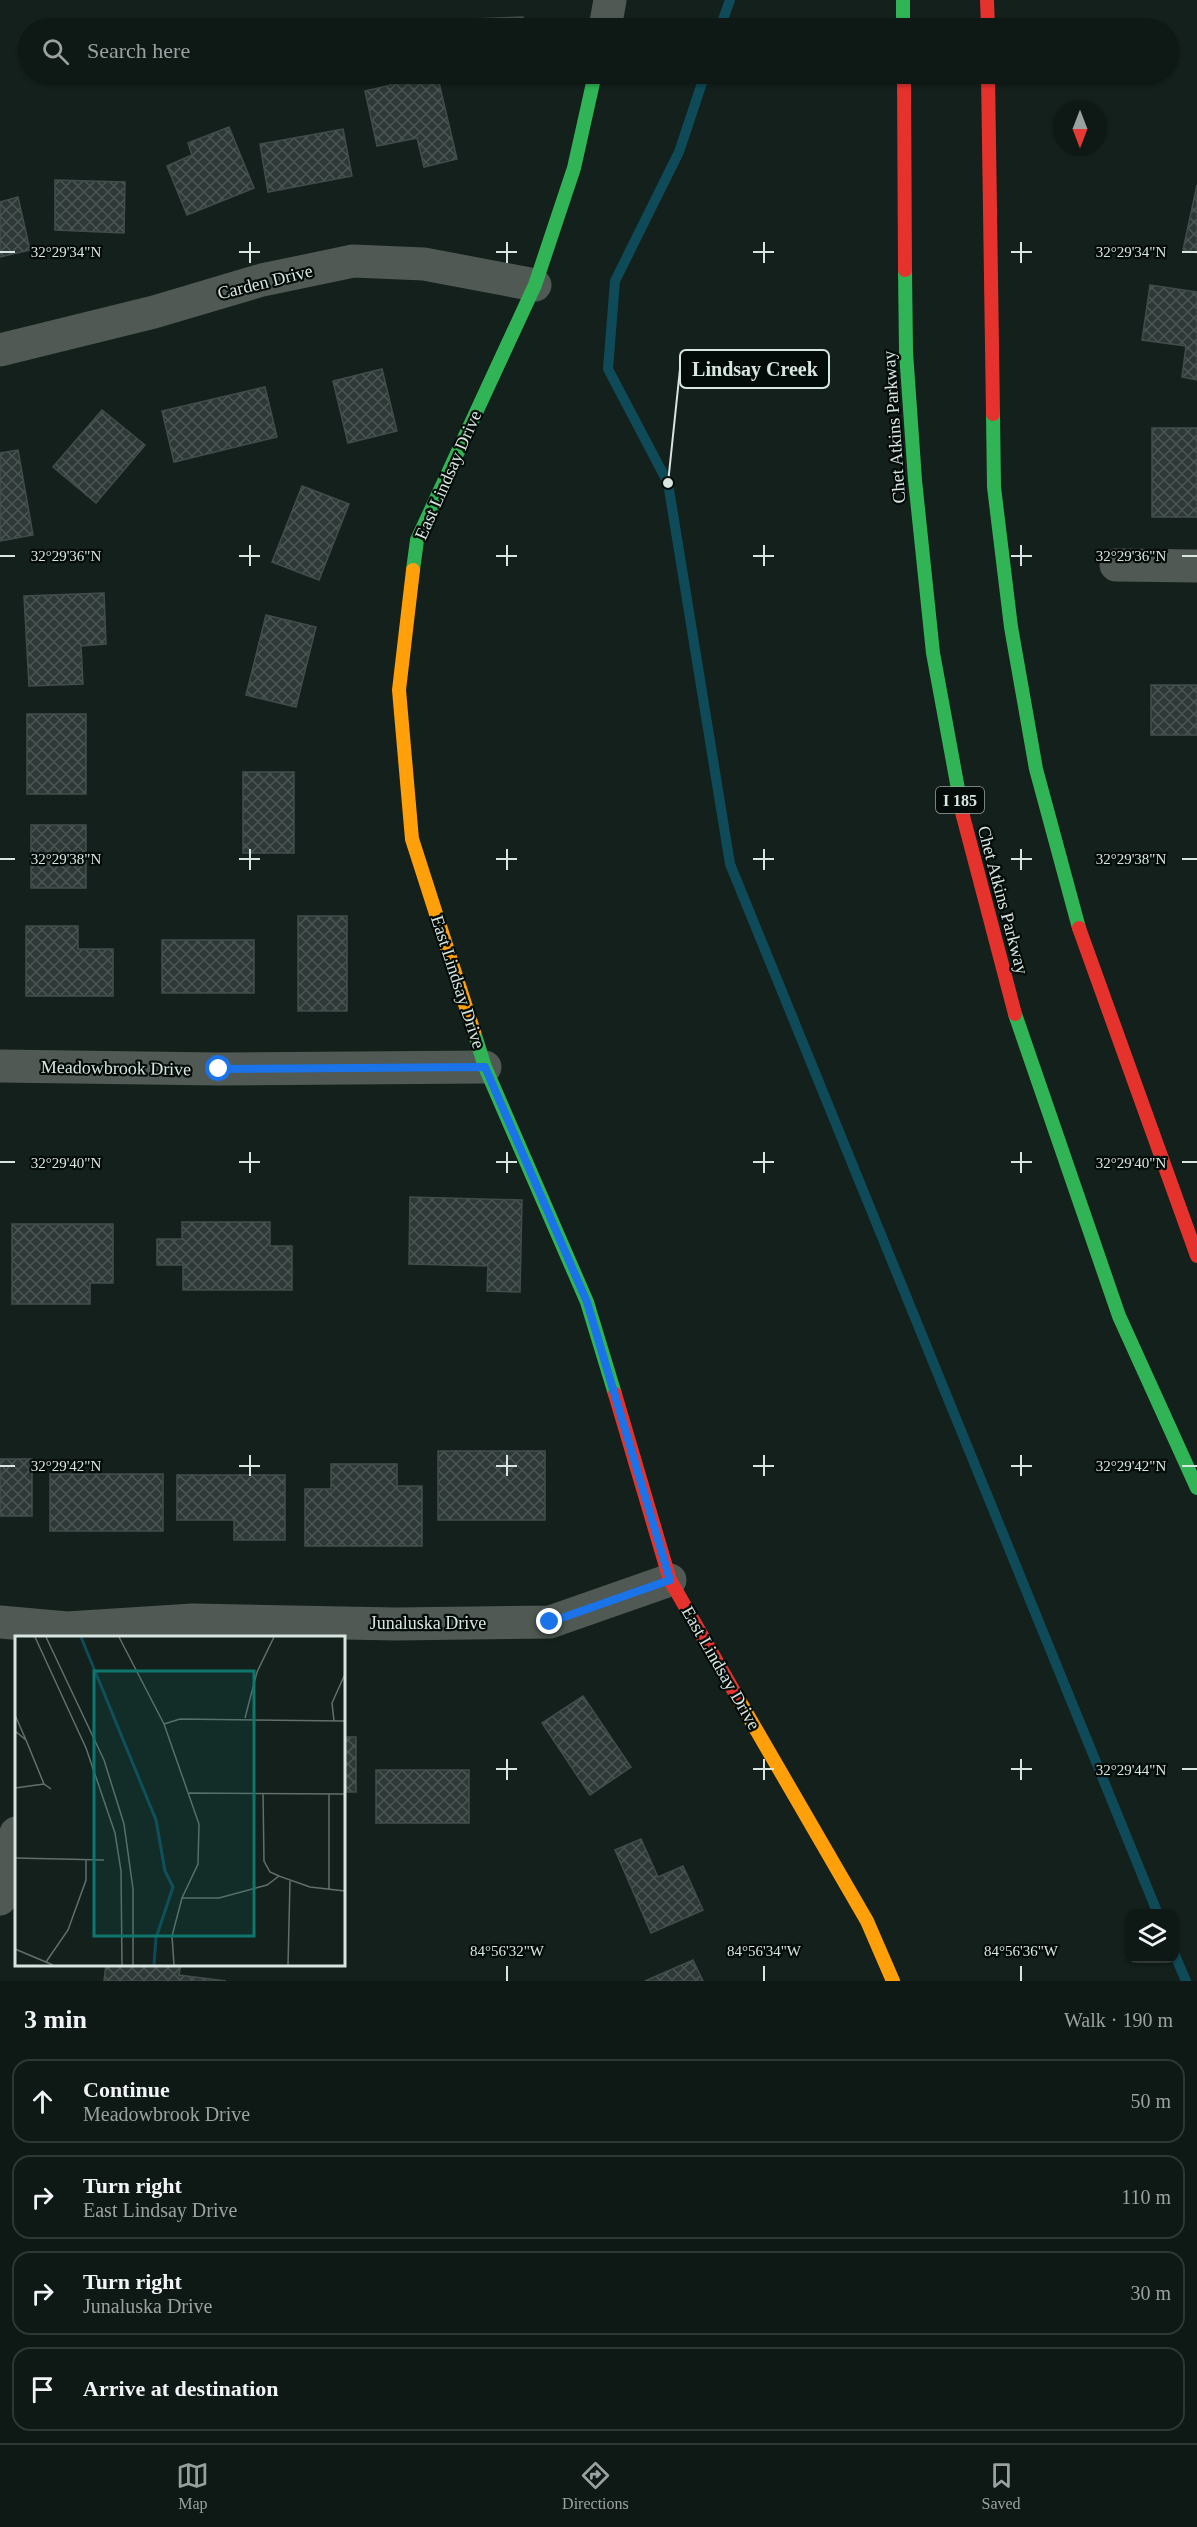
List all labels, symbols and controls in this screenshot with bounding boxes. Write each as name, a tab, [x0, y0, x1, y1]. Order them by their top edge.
search box	[18, 18, 1179, 84]
icon: search	[39, 35, 72, 68]
text: Search here	[87, 38, 190, 63]
north arrow	[1053, 102, 1107, 156]
text: 32°29'34"N	[31, 244, 101, 260]
text: 32°29'34"N	[1096, 244, 1166, 260]
street label: Carden Drive	[215, 261, 315, 303]
callout: Lindsay Creek	[680, 350, 829, 388]
street label: Chet Atkins Parkway	[879, 350, 909, 504]
text: Lindsay Creek	[692, 358, 819, 381]
street label: East Lindsay Drive	[411, 407, 485, 543]
text: 32°29'36"N	[31, 548, 101, 564]
text: 32°29'36"N	[1096, 548, 1166, 564]
road number: I 185	[936, 787, 984, 813]
street label: Chet Atkins Parkway	[974, 824, 1032, 976]
text: 32°29'38"N	[31, 851, 101, 867]
text: 32°29'38"N	[1096, 851, 1166, 867]
street label: East Lindsay Drive	[427, 913, 489, 1051]
route start	[205, 1055, 231, 1081]
street label: Meadowbrook Drive	[41, 1057, 191, 1079]
text: 32°29'40"N	[31, 1155, 101, 1171]
text: 32°29'40"N	[1096, 1155, 1166, 1171]
text: 32°29'42"N	[31, 1458, 101, 1474]
text: 32°29'42"N	[1096, 1458, 1166, 1474]
street label: East Lindsay Drive	[678, 1603, 764, 1733]
route end	[536, 1608, 562, 1634]
street label: Junaluska Drive	[370, 1613, 486, 1633]
inset map	[15, 1636, 345, 1966]
text: 32°29'44"N	[1096, 1762, 1166, 1778]
map controls	[1125, 1909, 1179, 1963]
button: layers	[1125, 1909, 1179, 1963]
text: 84°56'32"W	[470, 1943, 545, 1959]
text: 84°56'34"W	[727, 1943, 802, 1959]
text: 84°56'36"W	[984, 1943, 1059, 1959]
text: 3 min	[24, 2005, 87, 2034]
text: Walk · 190 m	[1064, 2009, 1173, 2031]
text: Continue	[83, 2077, 170, 2102]
icon: ahead	[26, 2085, 59, 2118]
text: 50 m	[1130, 2090, 1171, 2112]
text: Meadowbrook Drive	[83, 2103, 250, 2125]
text: Turn right	[83, 2173, 182, 2198]
icon: right	[26, 2181, 59, 2214]
text: 110 m	[1121, 2186, 1171, 2208]
text: East Lindsay Drive	[83, 2199, 237, 2221]
text: Turn right	[83, 2269, 182, 2294]
icon: right	[26, 2277, 59, 2310]
text: 30 m	[1130, 2282, 1171, 2304]
text: Junaluska Drive	[83, 2295, 212, 2317]
icon: arrive	[26, 2373, 59, 2406]
text: Arrive at destination	[83, 2376, 279, 2401]
tab: Map	[176, 2459, 209, 2513]
tab: Directions	[562, 2459, 629, 2513]
tab: Saved	[981, 2459, 1021, 2513]

